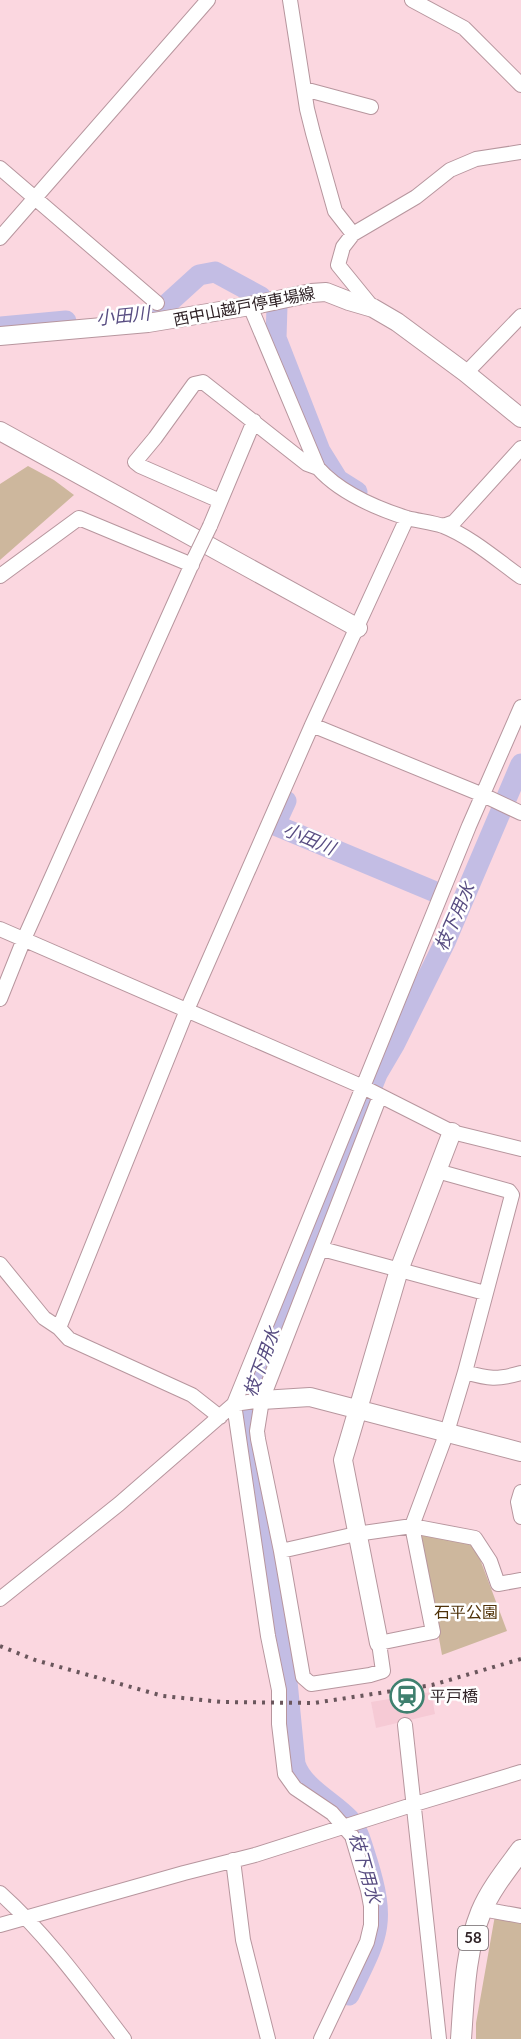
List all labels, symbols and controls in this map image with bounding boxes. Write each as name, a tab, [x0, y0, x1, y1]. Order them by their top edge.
street label: 西中山越戸停車場線	[171, 282, 316, 329]
water label: 小田川	[95, 301, 153, 329]
water label: 小田川	[280, 817, 340, 860]
water label: 枝下用水	[429, 877, 480, 954]
water label: 枝下用水	[238, 1322, 284, 1399]
park label: 石平公園	[434, 1602, 498, 1621]
station icon: 平戸橋	[389, 1678, 425, 1714]
place label: 平戸橋	[430, 1686, 478, 1705]
water label: 枝下用水	[345, 1830, 387, 1907]
road number: 58	[458, 1926, 488, 1950]

